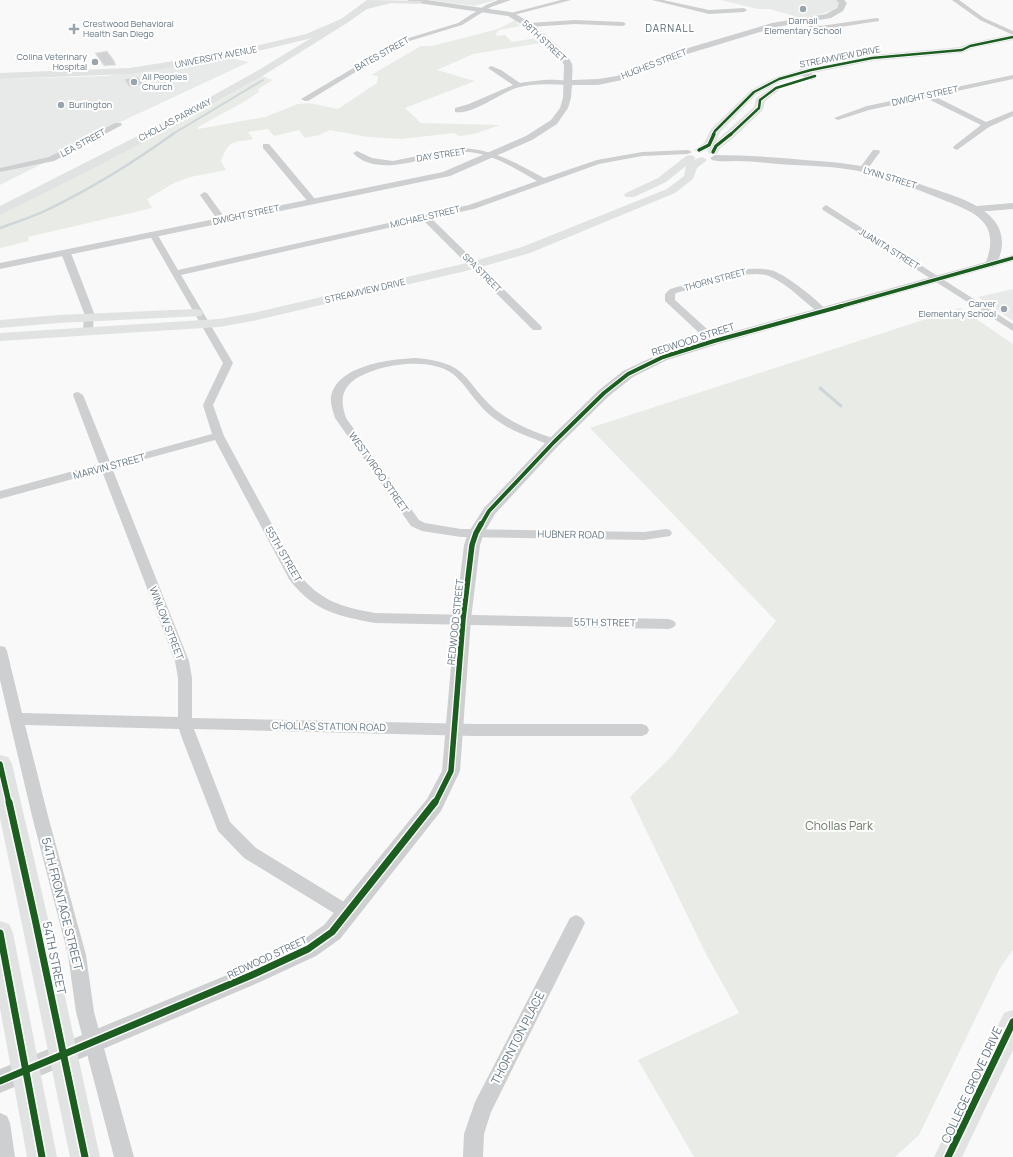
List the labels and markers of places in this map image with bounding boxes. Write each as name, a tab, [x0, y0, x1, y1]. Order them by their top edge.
marker: Darnall Elementary School	[798, 4, 808, 14]
place label: Darnall Elementary School	[764, 14, 842, 37]
place label: Crestwood Behavioral Health San Diego	[83, 17, 174, 40]
marker: Crestwood Behavioral Health San Diego	[68, 23, 80, 35]
place label: Colina Veterinary Hospital	[16, 50, 87, 73]
marker: Colina Veterinary Hospital	[90, 57, 100, 67]
place label: All Peoples Church	[142, 70, 187, 93]
marker: All Peoples Church	[129, 77, 139, 87]
place label: Burlington	[69, 98, 112, 111]
marker: Burlington	[56, 100, 66, 110]
place label: Carver Elementary School	[919, 297, 997, 320]
marker: Carver Elementary School	[999, 304, 1009, 314]

